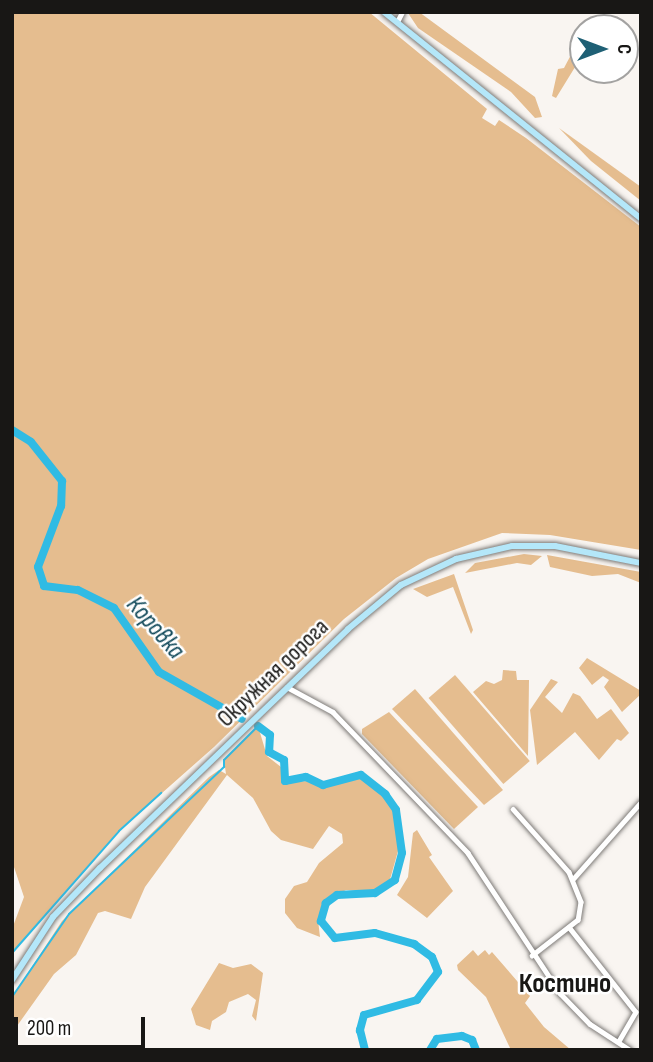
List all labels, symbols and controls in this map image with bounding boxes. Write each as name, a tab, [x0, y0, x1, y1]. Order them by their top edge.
north arrow	[569, 14, 639, 84]
text: С	[612, 44, 635, 54]
water label: Коровка	[119, 590, 191, 666]
street label: Окружная дорога	[211, 613, 335, 733]
district label: Костино	[519, 967, 611, 1001]
scale bar	[18, 1002, 149, 1046]
text: 200 m	[27, 1016, 71, 1041]

